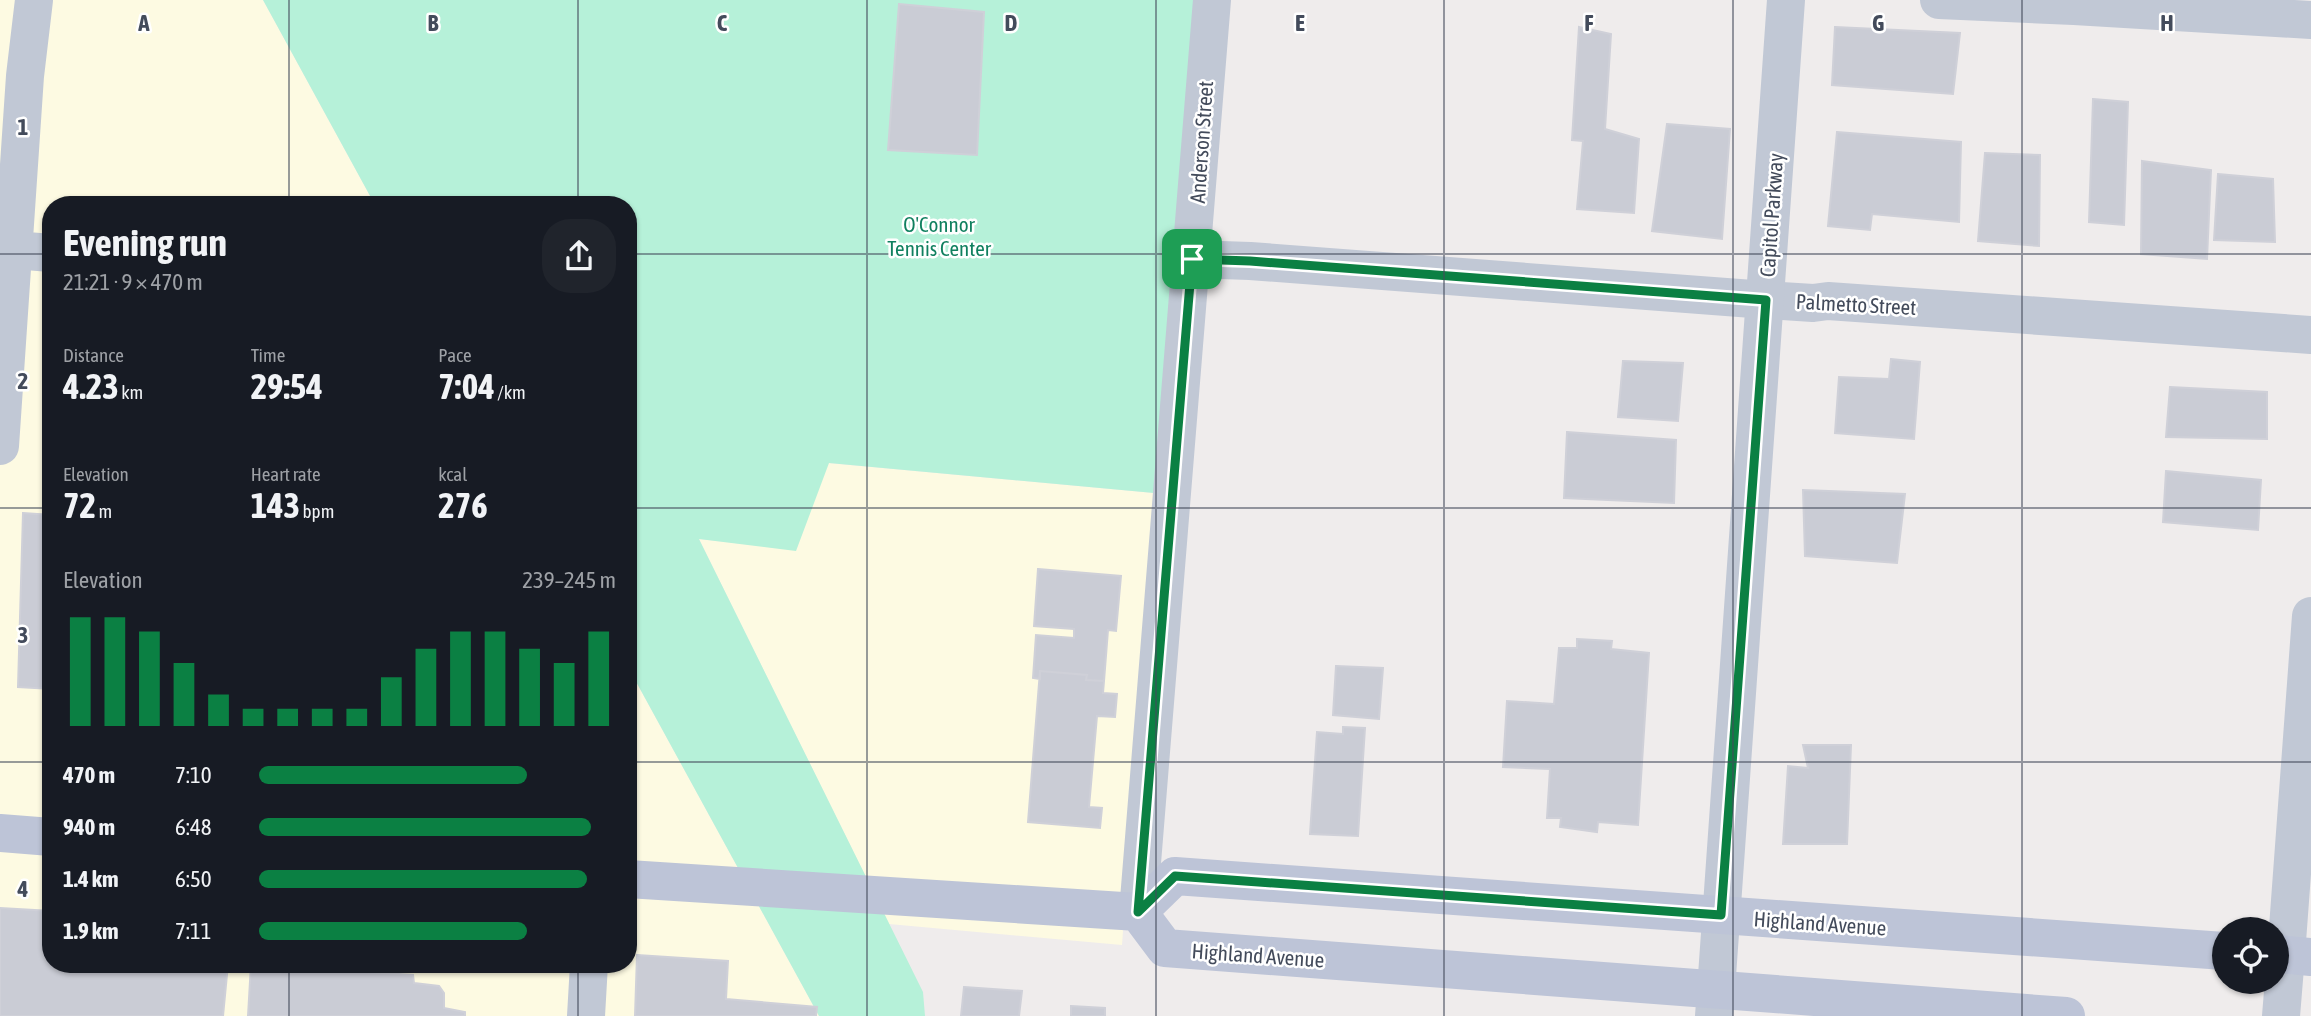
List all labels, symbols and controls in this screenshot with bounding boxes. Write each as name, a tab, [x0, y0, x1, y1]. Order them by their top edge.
text: A	[137, 10, 150, 36]
text: B	[428, 10, 439, 36]
text: C	[717, 10, 728, 36]
text: D	[1005, 10, 1018, 36]
text: E	[1295, 10, 1305, 36]
text: F	[1584, 10, 1594, 36]
text: G	[1872, 10, 1884, 36]
text: H	[2160, 10, 2174, 36]
street label: Anderson Street	[1185, 80, 1217, 204]
text: 1	[18, 114, 29, 140]
street label: Capitol Parkway	[1755, 152, 1787, 278]
park label: O'Connor Tennis Center	[887, 212, 992, 260]
button: share	[542, 219, 616, 293]
text: Evening run	[63, 221, 227, 264]
pin	[1162, 229, 1222, 289]
icon: arrive	[1173, 240, 1211, 278]
text: 21:21 · 9 × 470 m	[63, 269, 203, 295]
street label: Palmetto Street	[1795, 289, 1917, 319]
text: Distance	[63, 344, 124, 366]
text: Time	[251, 344, 285, 366]
text: Pace	[438, 344, 472, 366]
text: 4.23	[63, 366, 119, 406]
text: 29:54	[251, 366, 323, 406]
text: 7:04	[438, 366, 495, 406]
text: 2	[18, 368, 28, 394]
text: km	[119, 381, 143, 403]
text: /km	[495, 381, 526, 403]
text: Elevation	[63, 463, 129, 485]
text: Heart rate	[251, 463, 321, 485]
text: kcal	[438, 463, 467, 485]
text: 72	[63, 485, 96, 525]
text: 143	[251, 485, 300, 525]
text: 276	[438, 485, 488, 525]
text: m	[96, 500, 112, 522]
text: bpm	[300, 500, 334, 522]
text: Elevation	[63, 567, 143, 593]
text: 239–245 m	[522, 567, 616, 593]
text: 3	[18, 622, 28, 648]
text: 470 m	[63, 762, 115, 788]
text: 7:10	[175, 762, 212, 788]
text: 940 m	[63, 814, 115, 840]
text: 6:48	[175, 814, 212, 840]
text: 1.4 km	[63, 866, 119, 892]
text: 6:50	[175, 866, 212, 892]
text: 4	[17, 876, 29, 902]
street label: Highland Avenue	[1753, 906, 1887, 940]
map controls	[2212, 917, 2289, 994]
button: locate	[2212, 917, 2289, 994]
text: 1.9 km	[63, 918, 119, 944]
text: 7:11	[175, 918, 212, 944]
street label: Highland Avenue	[1191, 938, 1325, 972]

